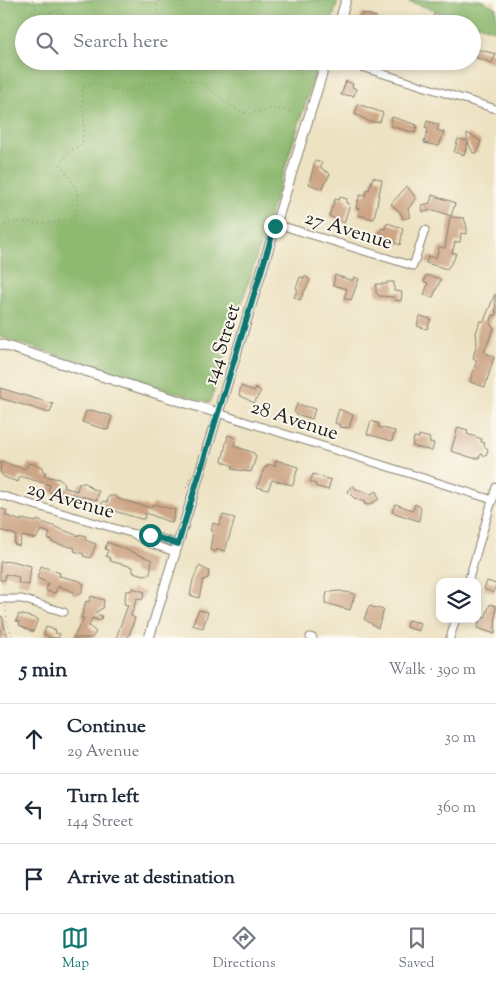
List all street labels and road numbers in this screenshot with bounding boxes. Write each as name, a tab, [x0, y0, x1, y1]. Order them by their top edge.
street label: 27 Avenue	[301, 204, 396, 258]
street label: 144 Street	[197, 301, 249, 389]
street label: 28 Avenue	[247, 394, 342, 449]
street label: 29 Avenue	[23, 475, 118, 528]

